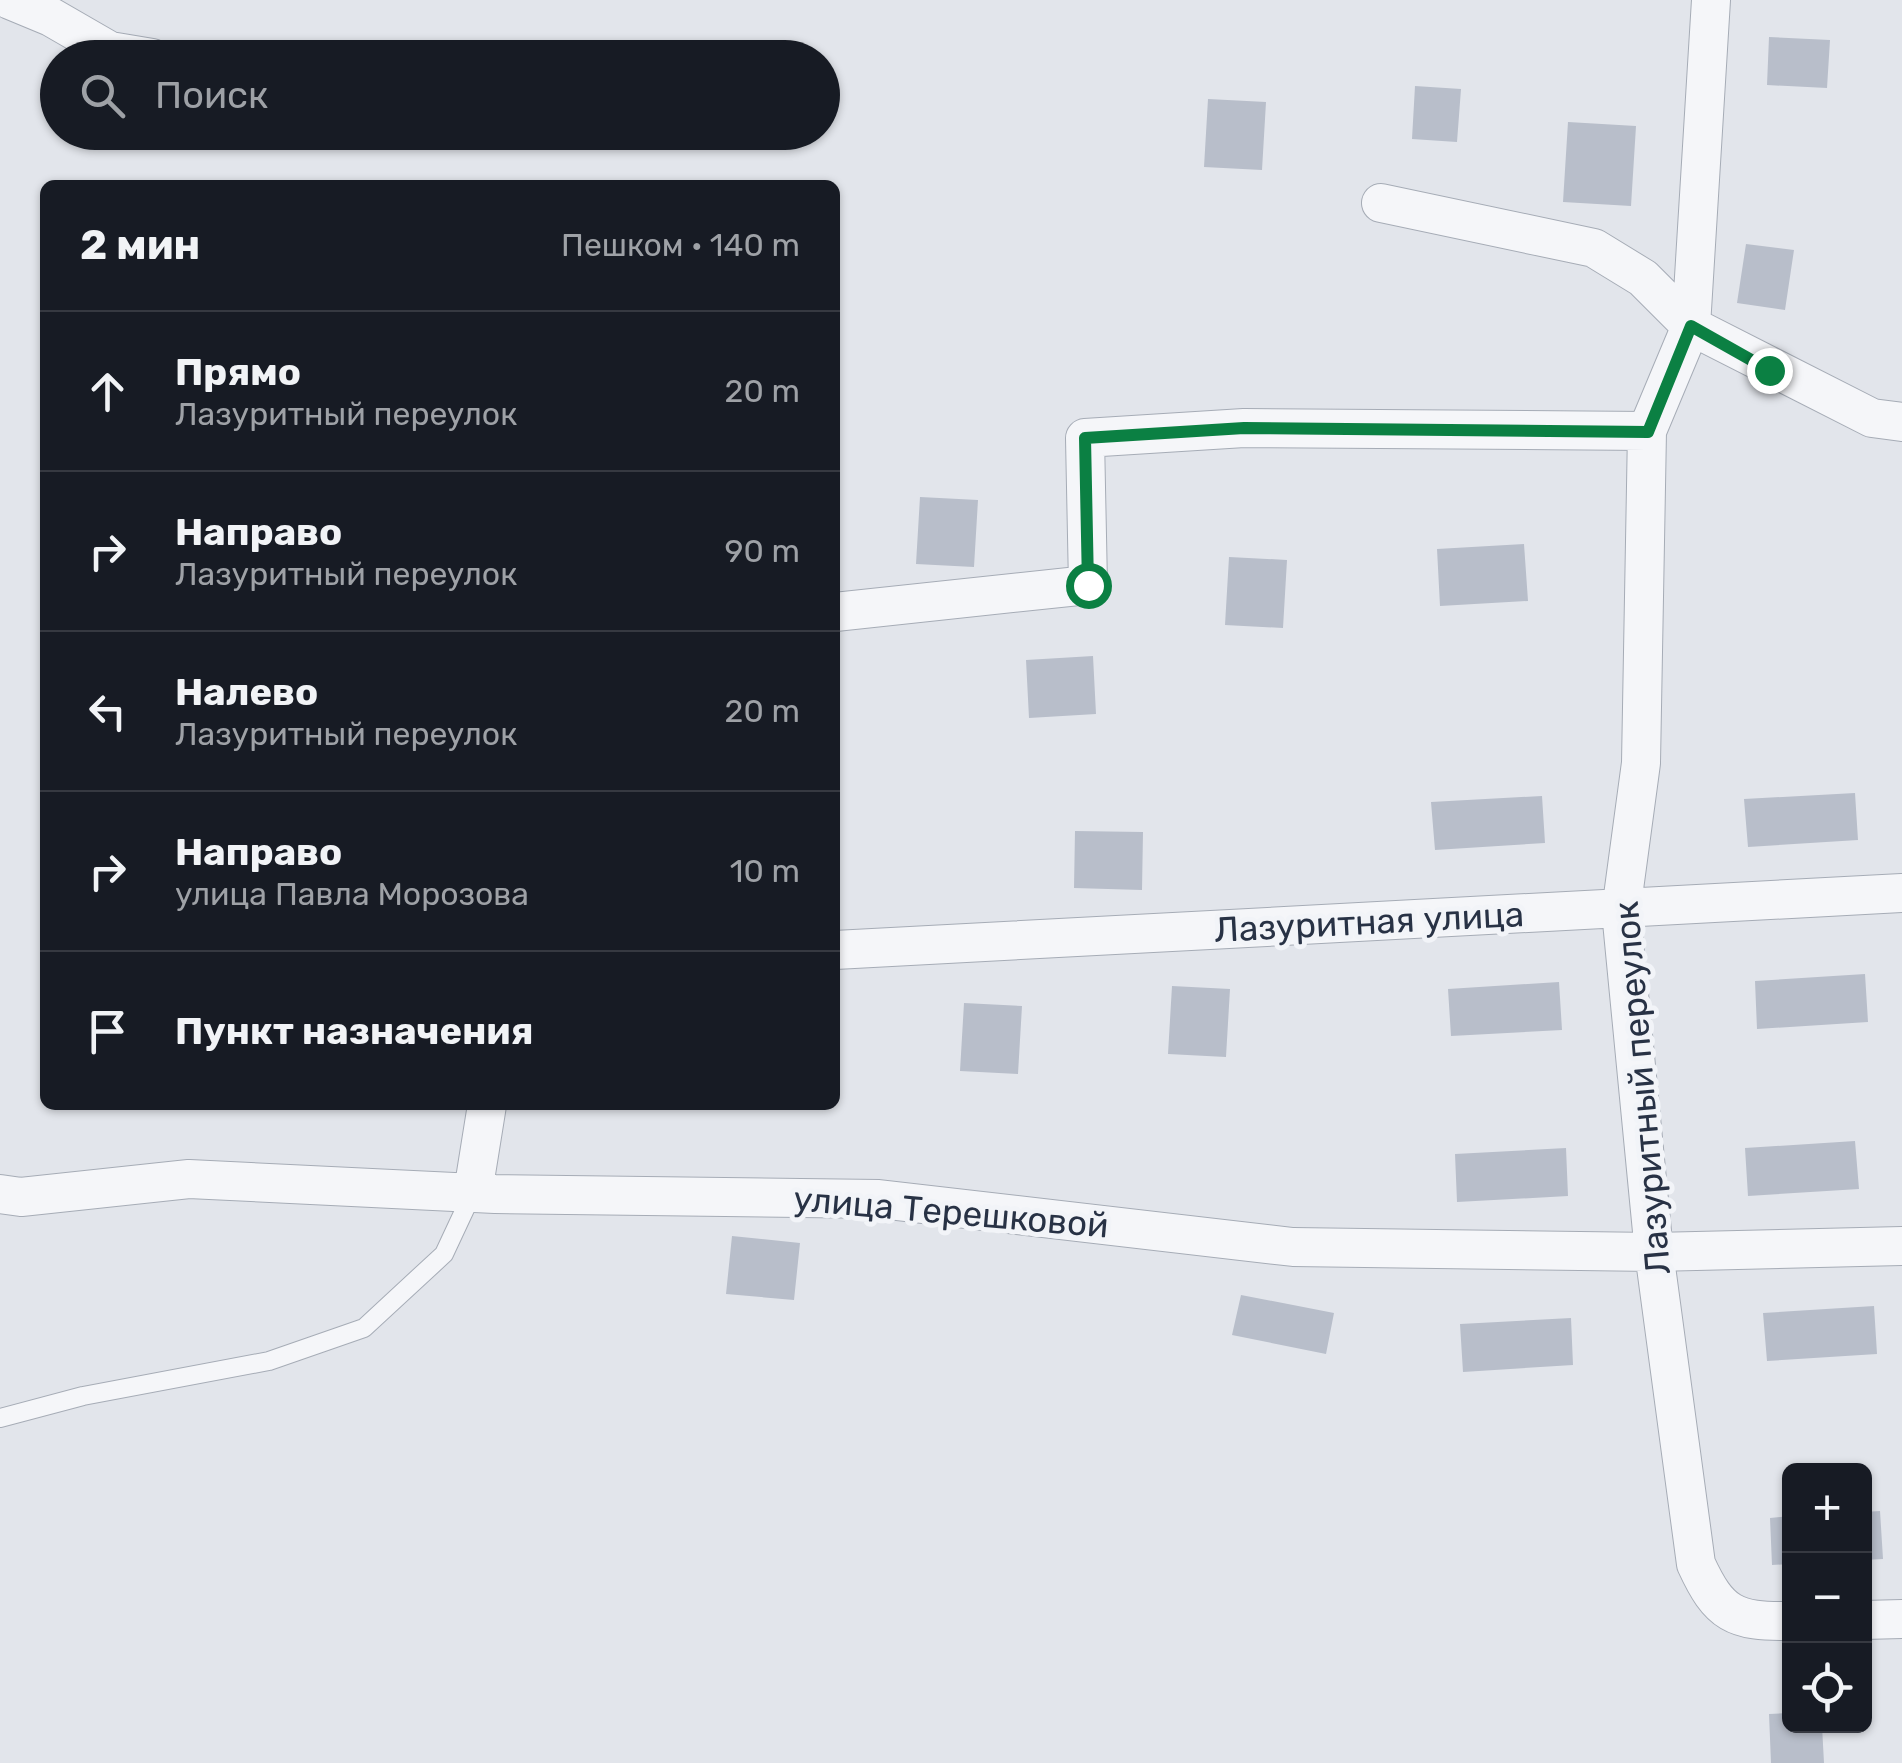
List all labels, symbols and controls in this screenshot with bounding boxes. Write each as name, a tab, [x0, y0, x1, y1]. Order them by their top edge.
search box	[40, 40, 840, 150]
icon: search	[75, 68, 130, 123]
text: Поиск	[155, 72, 268, 118]
text: 2 мин	[80, 220, 200, 270]
text: Пешком · 140 m	[561, 226, 800, 264]
route end	[1747, 348, 1793, 394]
text: Прямо	[175, 349, 301, 395]
icon: ahead	[80, 364, 135, 419]
text: 20 m	[725, 372, 800, 410]
text: Лазуритный переулок	[175, 395, 517, 433]
text: Направо	[175, 509, 342, 555]
icon: right	[80, 524, 135, 579]
text: 90 m	[724, 532, 800, 570]
text: Лазуритный переулок	[175, 555, 517, 593]
route start	[1066, 563, 1112, 609]
text: Налево	[175, 669, 318, 715]
icon: left	[80, 684, 135, 739]
text: 20 m	[725, 692, 800, 730]
text: Лазуритный переулок	[175, 715, 517, 753]
text: Направо	[175, 829, 342, 875]
icon: right	[80, 844, 135, 899]
text: 10 m	[730, 852, 800, 890]
text: улица Павла Морозова	[175, 875, 529, 913]
street label: Лазуритная улица	[1213, 893, 1525, 951]
street label: Лазуритный переулок	[1605, 900, 1679, 1276]
icon: arrive	[80, 1004, 135, 1059]
text: Пункт назначения	[175, 1008, 534, 1054]
street label: улица Терешковой	[792, 1177, 1110, 1247]
map controls	[1782, 1463, 1872, 1733]
button: +	[1782, 1463, 1872, 1553]
button: −	[1782, 1553, 1872, 1643]
button: locate	[1782, 1643, 1872, 1733]

